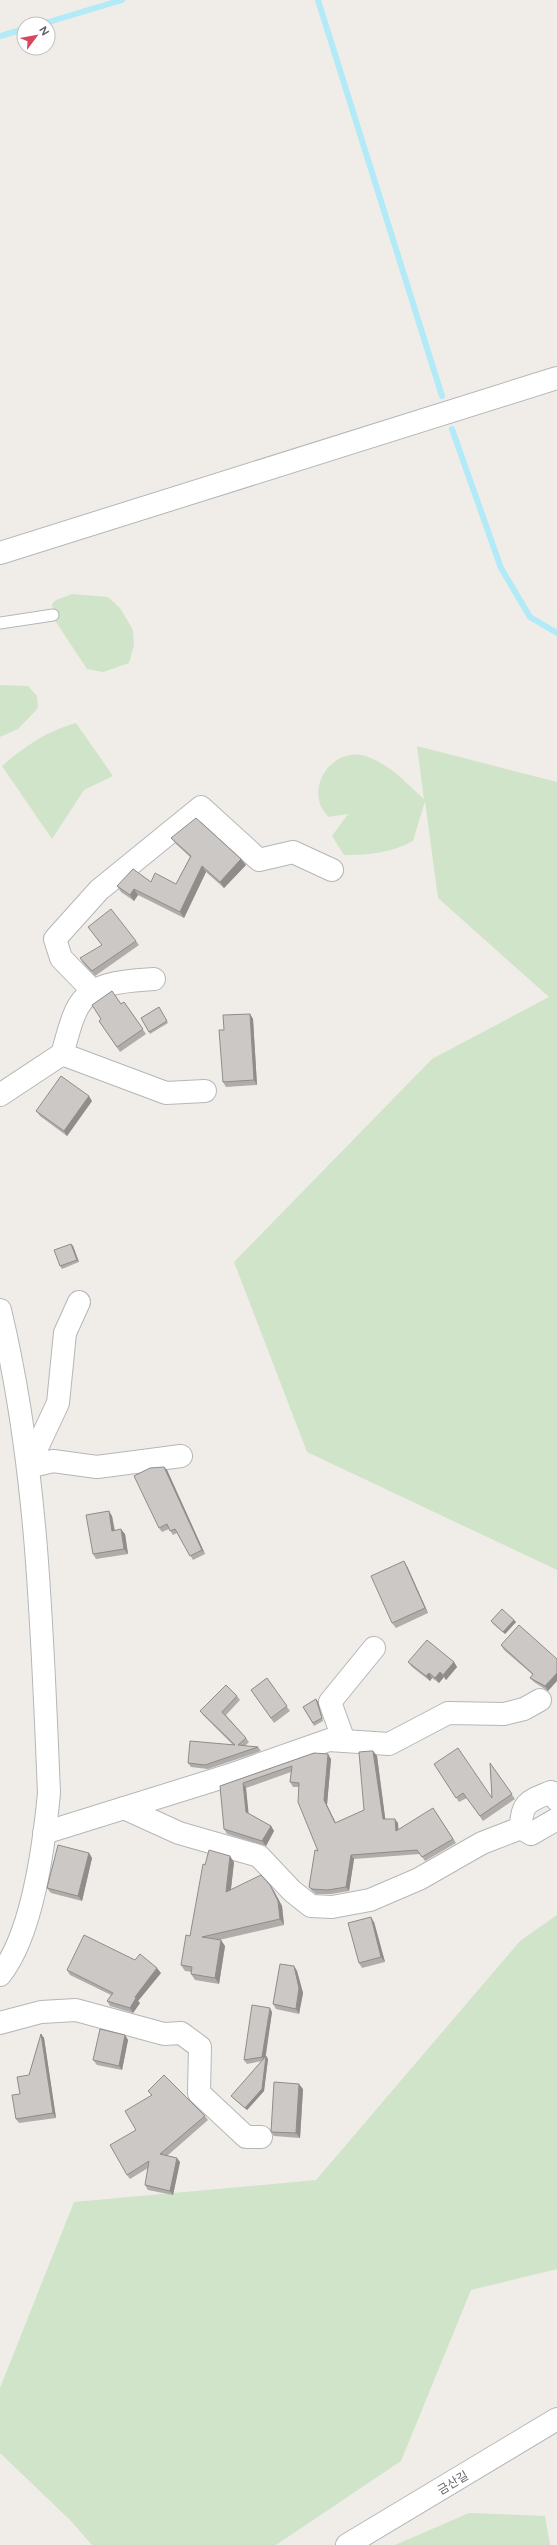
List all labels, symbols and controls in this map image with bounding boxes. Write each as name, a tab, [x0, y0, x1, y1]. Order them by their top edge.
north arrow	[16, 16, 56, 56]
text: N	[36, 24, 52, 38]
street label: 금산길	[435, 2468, 471, 2498]

